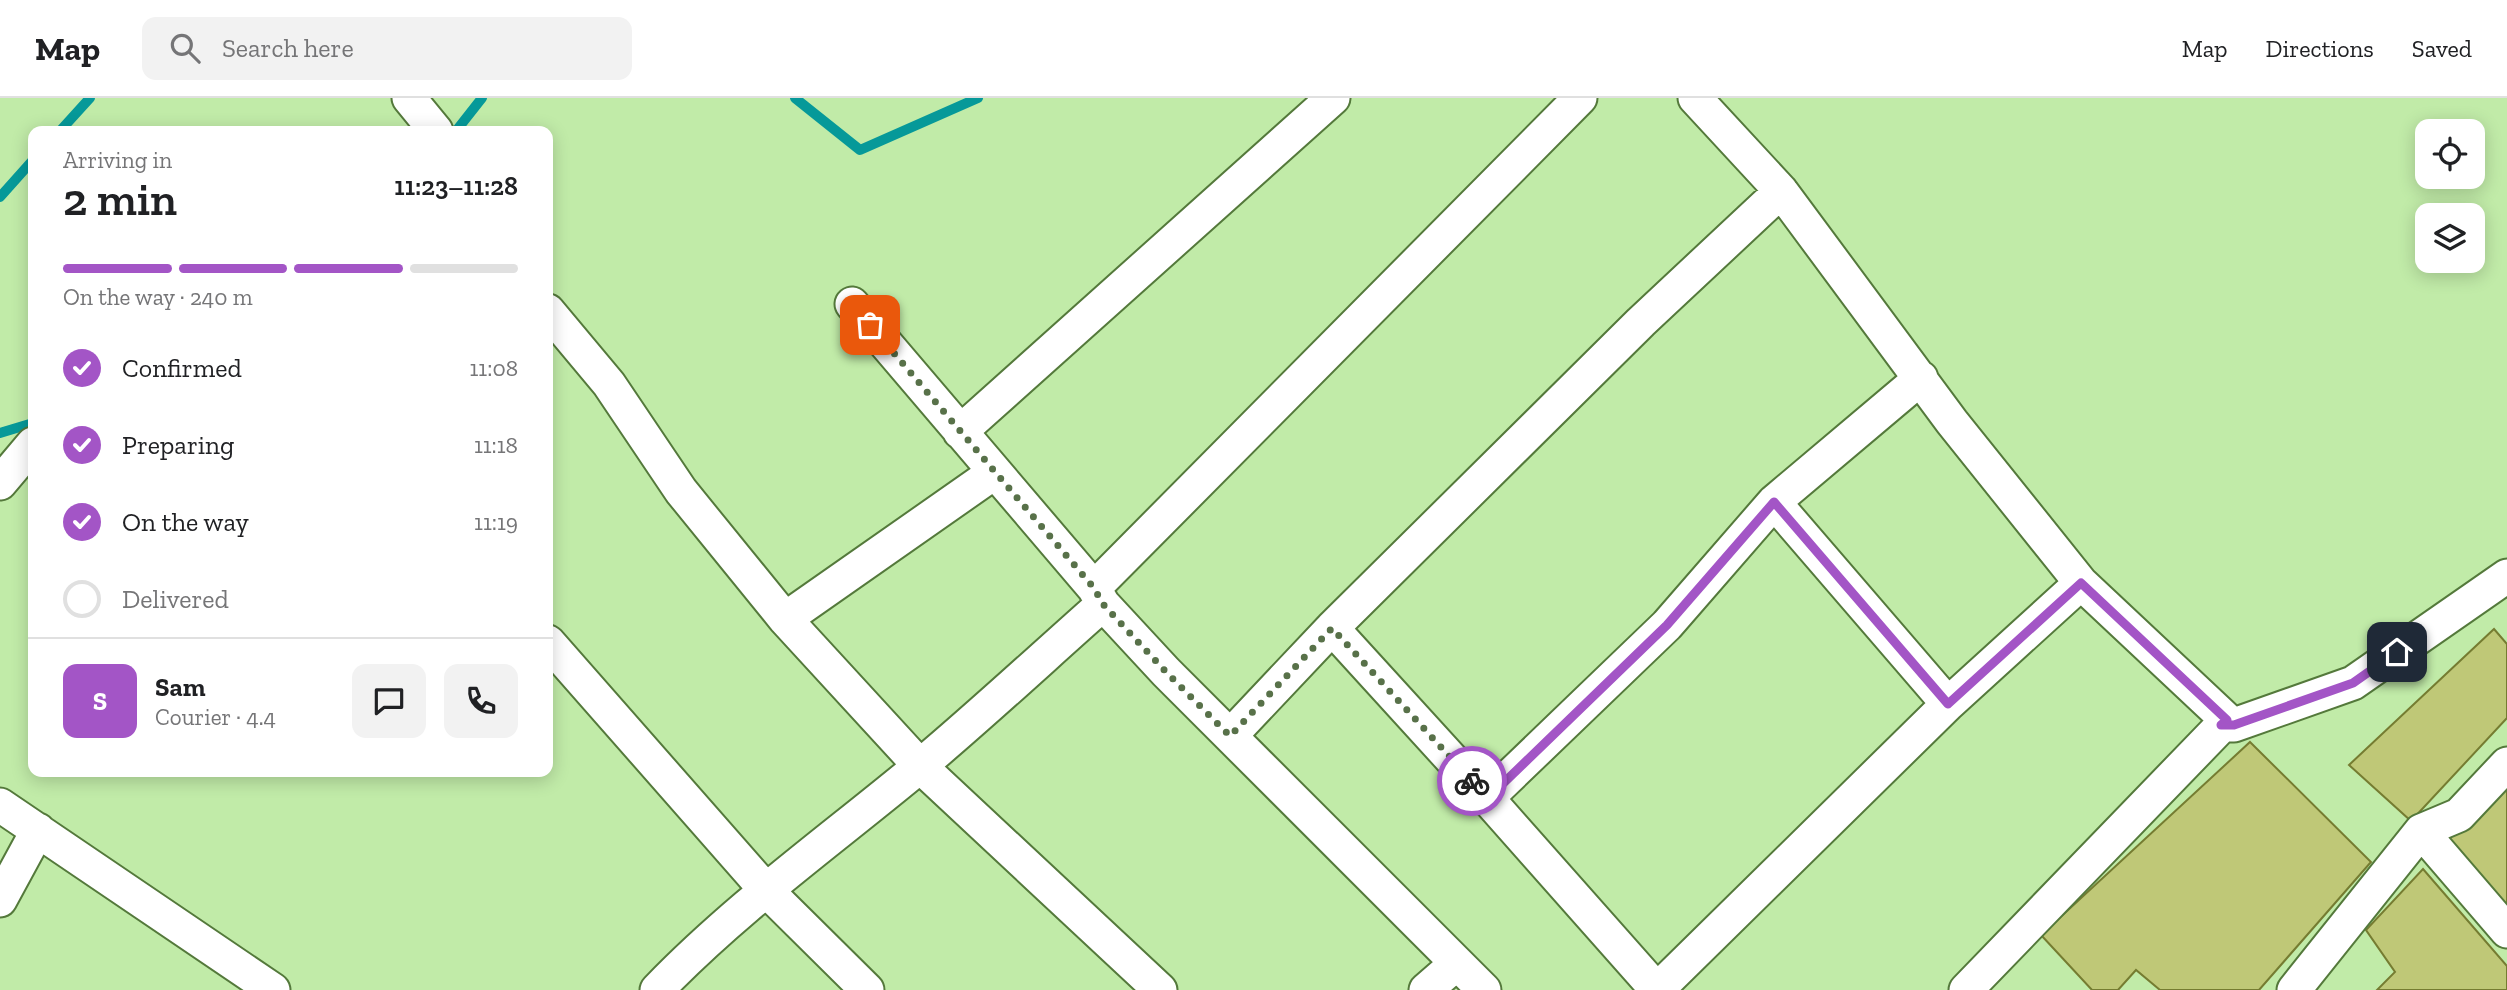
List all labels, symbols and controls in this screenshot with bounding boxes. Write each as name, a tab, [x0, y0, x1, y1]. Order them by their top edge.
search box	[142, 17, 632, 80]
text: Map	[35, 29, 100, 68]
icon: search	[166, 29, 204, 67]
text: Search here	[222, 32, 354, 64]
text: Map	[2182, 34, 2228, 63]
text: Directions	[2266, 34, 2374, 63]
text: Saved	[2412, 34, 2472, 63]
map controls	[2415, 119, 2485, 273]
button: locate	[2415, 119, 2485, 189]
text: Arriving in	[63, 146, 172, 174]
text: 11:23–11:28	[394, 170, 518, 202]
text: 2 min	[63, 172, 177, 227]
button: layers	[2415, 203, 2485, 273]
text: On the way · 240 m	[63, 283, 253, 311]
pin	[840, 295, 900, 355]
icon: bag	[851, 306, 889, 344]
icon: check	[63, 349, 101, 387]
text: Confirmed	[122, 352, 242, 384]
text: 11:08	[470, 354, 518, 382]
icon: check	[63, 426, 101, 464]
text: Preparing	[122, 429, 234, 461]
text: 11:18	[474, 431, 518, 459]
icon: check	[63, 503, 101, 541]
text: On the way	[122, 506, 249, 538]
text: 11:19	[474, 508, 518, 536]
text: Delivered	[122, 583, 229, 615]
pin	[2367, 622, 2427, 682]
icon: home	[2378, 633, 2416, 671]
button: chat	[352, 664, 426, 738]
button: phone	[444, 664, 518, 738]
text: Sam	[155, 671, 205, 703]
text: S	[93, 685, 107, 717]
text: Courier · 4.4	[155, 703, 276, 731]
courier	[1437, 746, 1507, 816]
icon: bike	[1453, 762, 1491, 800]

